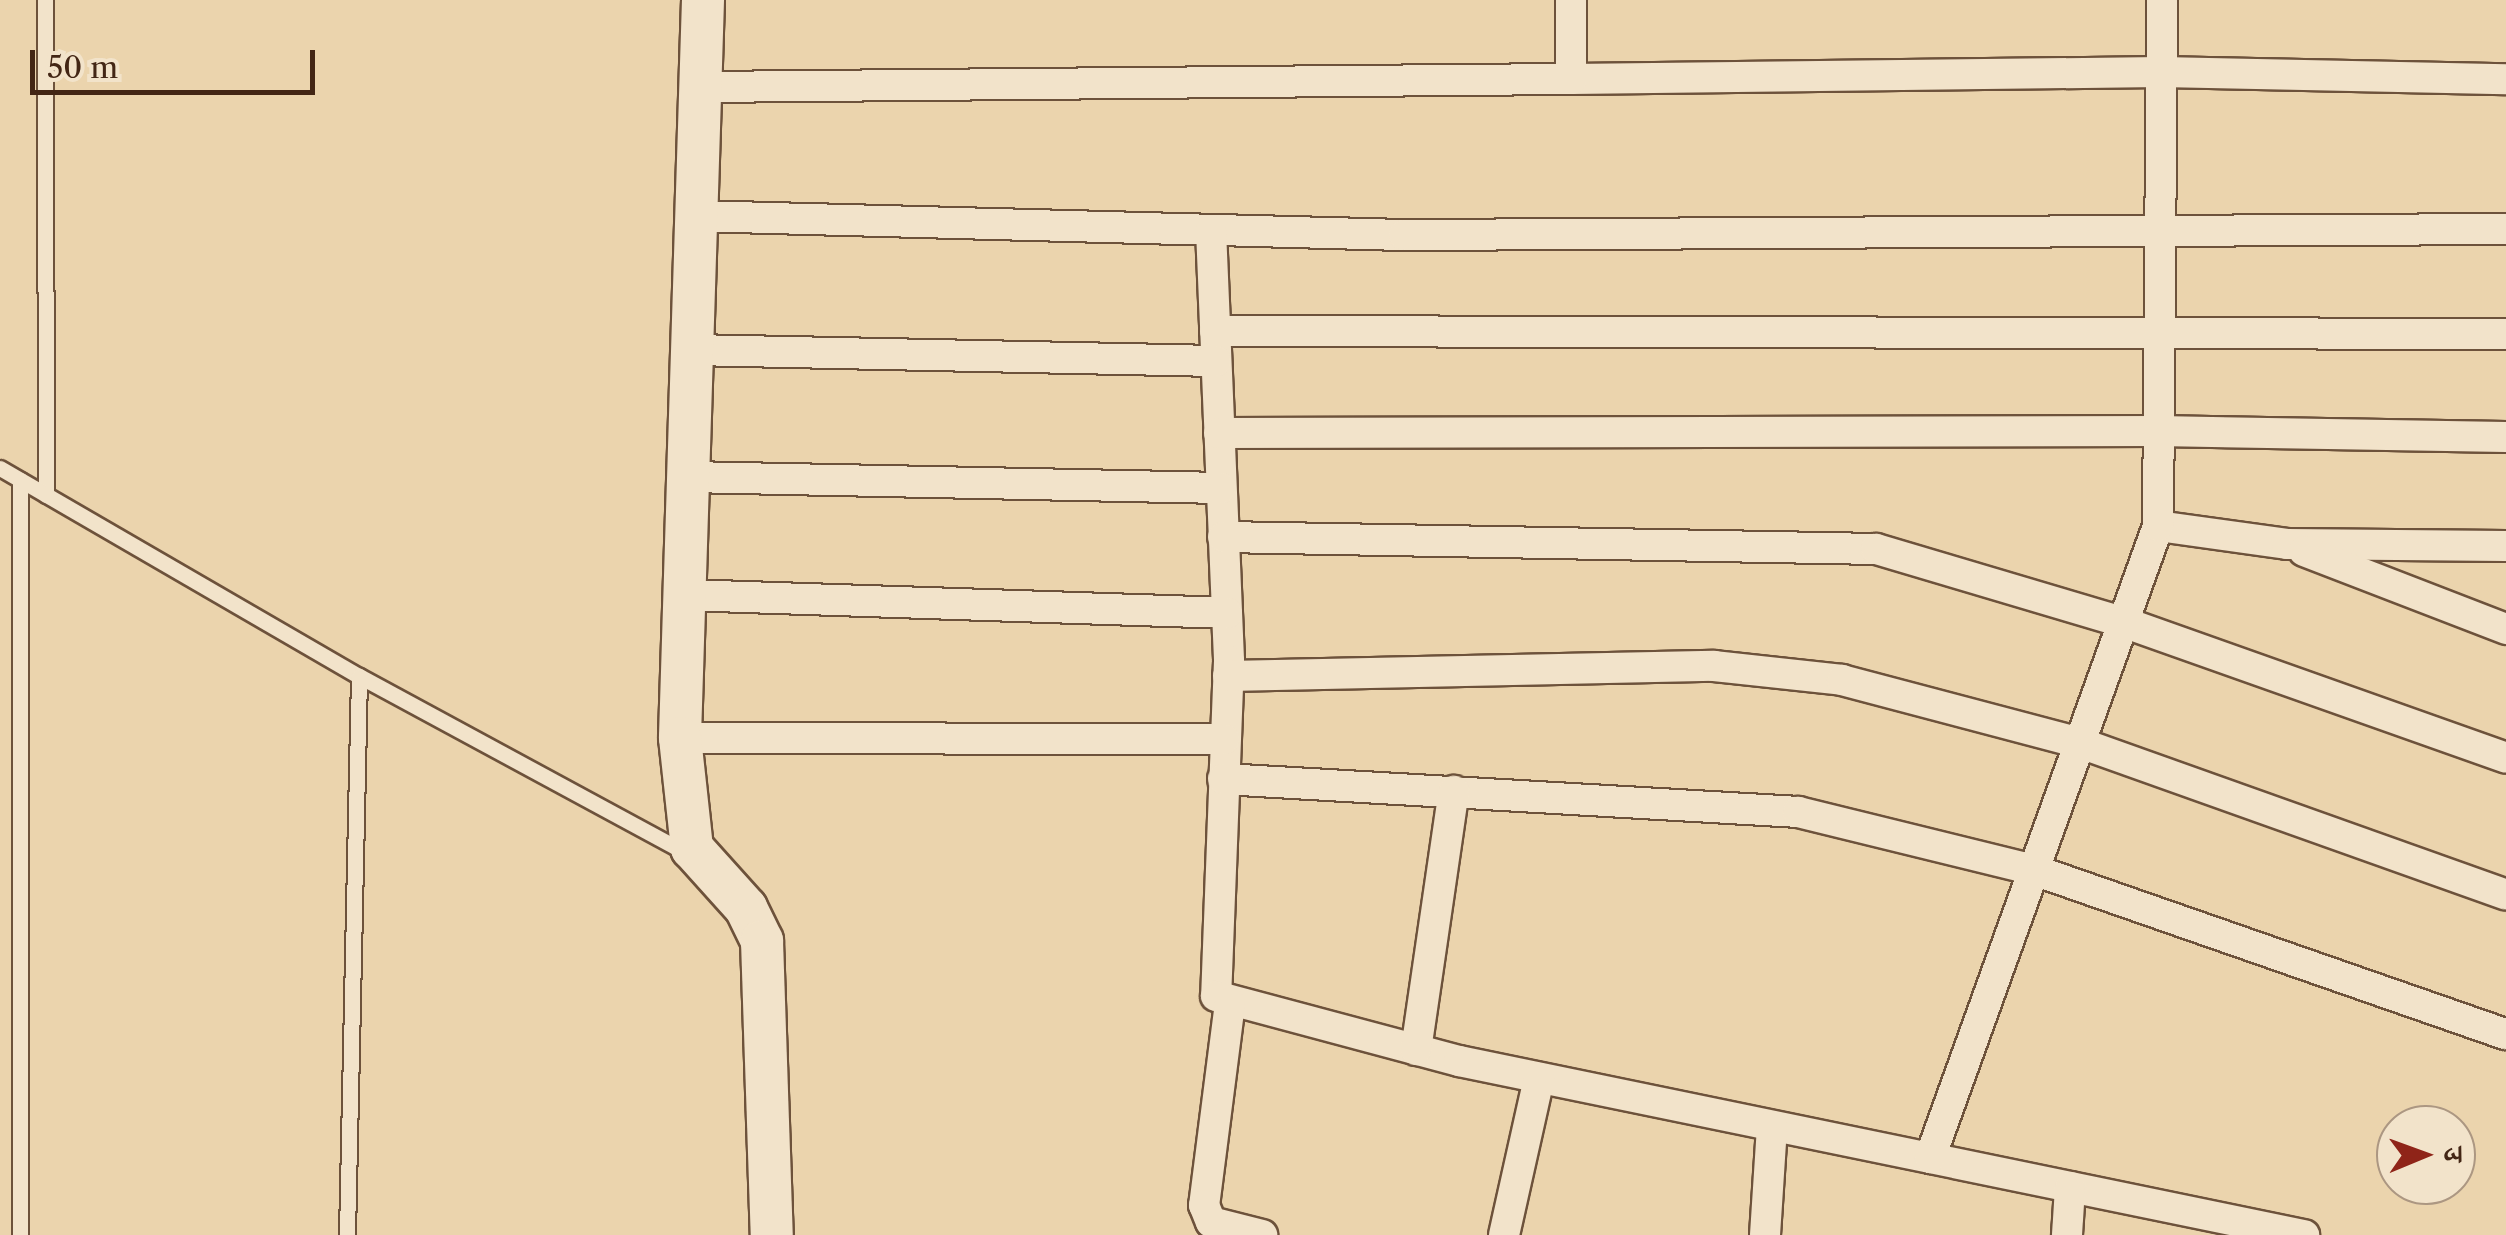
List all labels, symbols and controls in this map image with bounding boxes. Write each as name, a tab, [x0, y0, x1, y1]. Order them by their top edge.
scale bar	[35, 30, 320, 92]
text: 50 m	[47, 49, 118, 86]
north arrow	[2376, 1105, 2476, 1205]
text: उ	[2437, 1147, 2471, 1162]

